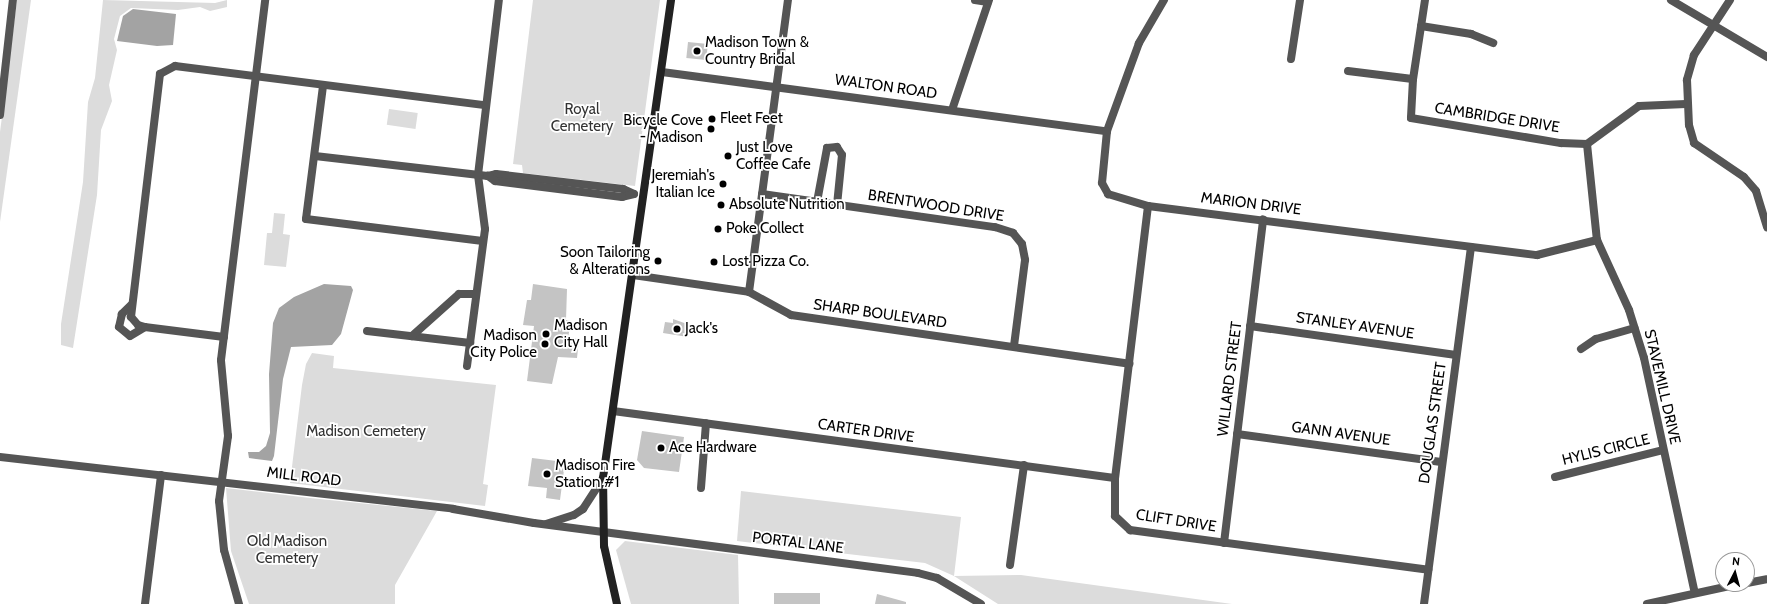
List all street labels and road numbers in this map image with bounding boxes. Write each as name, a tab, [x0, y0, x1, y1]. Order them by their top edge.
street label: WALTON ROAD	[834, 71, 938, 103]
street label: CAMBRIDGE DRIVE	[1433, 99, 1561, 137]
street label: BRENTWOOD DRIVE	[867, 186, 1005, 226]
street label: MARION DRIVE	[1200, 189, 1302, 219]
street label: SHARP BOULEVARD	[812, 296, 948, 332]
street label: STANLEY AVENUE	[1295, 309, 1415, 343]
street label: WILLARD STREET	[1214, 320, 1246, 438]
street label: STAVEMILL DRIVE	[1640, 328, 1684, 446]
street label: DOUGLAS STREET	[1416, 361, 1450, 485]
street label: CARTER DRIVE	[817, 415, 915, 447]
street label: GANN AVENUE	[1290, 418, 1392, 450]
street label: HYLIS CIRCLE	[1560, 430, 1652, 470]
street label: MILL ROAD	[266, 464, 342, 490]
street label: CLIFT DRIVE	[1135, 506, 1217, 536]
street label: PORTAL LANE	[751, 528, 845, 558]

